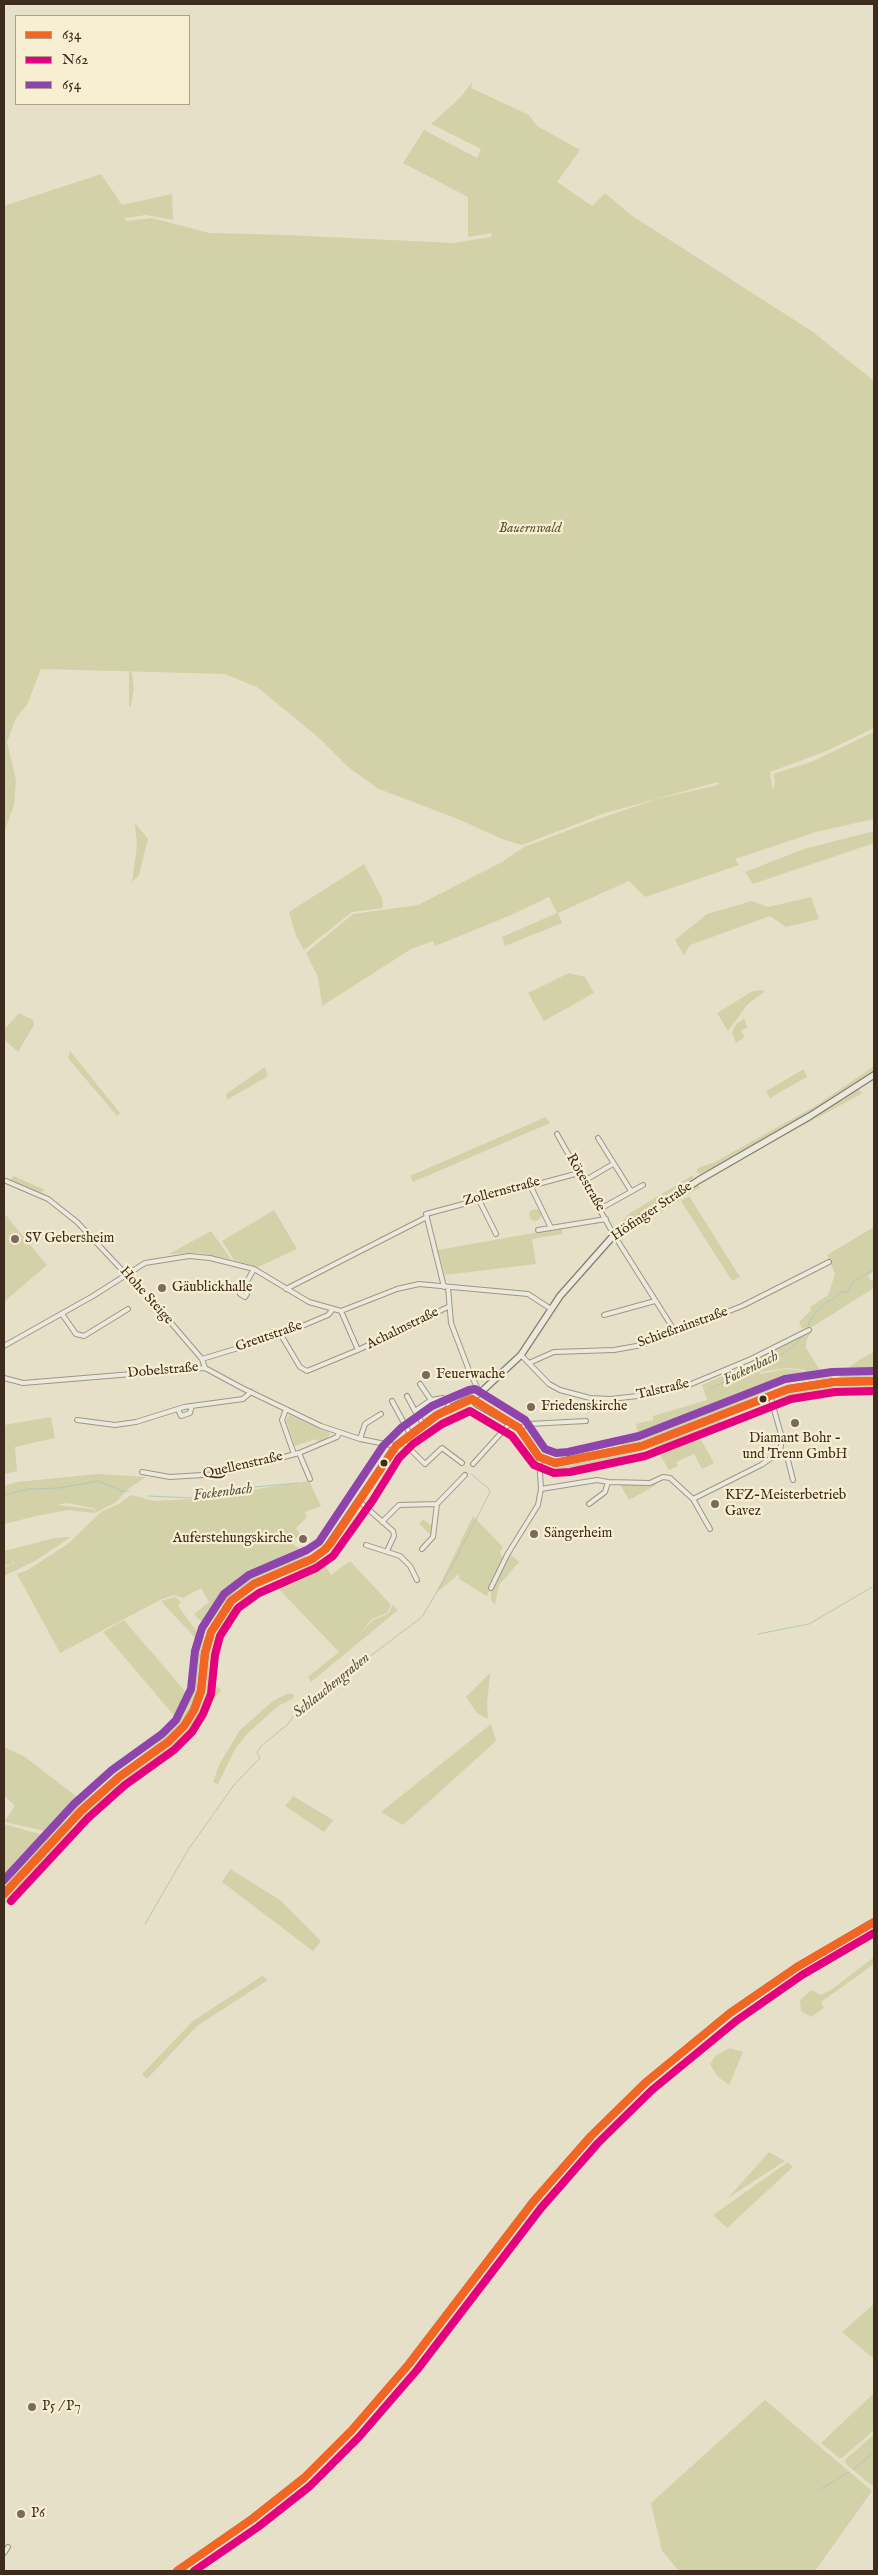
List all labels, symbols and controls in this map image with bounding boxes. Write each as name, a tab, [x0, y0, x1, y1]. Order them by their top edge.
legend	[15, 15, 190, 105]
text: 634	[62, 25, 81, 44]
text: N62	[62, 50, 88, 69]
text: 654	[62, 75, 81, 94]
park label: Bauernwald	[499, 521, 561, 537]
street label: Rötestraße	[562, 1151, 608, 1215]
street label: Zollernstraße	[462, 1174, 542, 1210]
street label: Höfinger Straße	[608, 1179, 696, 1245]
place label: SV Gebersheim	[25, 1231, 114, 1247]
marker: SV Gebersheim	[9, 1233, 21, 1245]
street label: Hohe Steige	[116, 1263, 176, 1329]
place label: Gäublickhalle	[172, 1280, 252, 1296]
marker: Gäublickhalle	[156, 1282, 168, 1294]
street label: Achalmstraße	[364, 1304, 442, 1354]
street label: Schießrainstraße	[636, 1304, 730, 1352]
street label: Greutstraße	[233, 1318, 305, 1356]
water label: Fockenbach	[720, 1348, 782, 1390]
street label: Dobelstraße	[127, 1360, 199, 1382]
place label: Feuerwache	[436, 1367, 505, 1383]
marker: Feuerwache	[420, 1369, 432, 1381]
street label: Talstraße	[635, 1376, 691, 1404]
unlabelled marker	[758, 1394, 768, 1404]
place label: Friedenskirche	[541, 1399, 627, 1415]
marker: Friedenskirche	[525, 1401, 537, 1413]
marker: Diamant Bohr - und Trenn GmbH	[789, 1417, 801, 1429]
place label: Diamant Bohr - und Trenn GmbH	[742, 1431, 848, 1464]
street label: Quellenstraße	[202, 1449, 284, 1483]
unlabelled marker	[379, 1458, 389, 1468]
water label: Fockenbach	[192, 1480, 254, 1506]
place label: KFZ-Meisterbetrieb Gavez	[725, 1488, 846, 1520]
marker: KFZ-Meisterbetrieb Gavez	[709, 1498, 721, 1510]
place label: Sängerheim	[544, 1526, 612, 1542]
marker: Sängerheim	[528, 1528, 540, 1540]
place label: Auferstehungskirche	[173, 1531, 293, 1547]
marker: Auferstehungskirche	[297, 1533, 309, 1545]
water label: Schlauchengraben	[290, 1650, 374, 1722]
place label: P5 / P7	[42, 2399, 81, 2415]
marker: P5 / P7	[26, 2401, 38, 2413]
place label: P6	[31, 2506, 45, 2522]
marker: P6	[15, 2508, 27, 2520]

